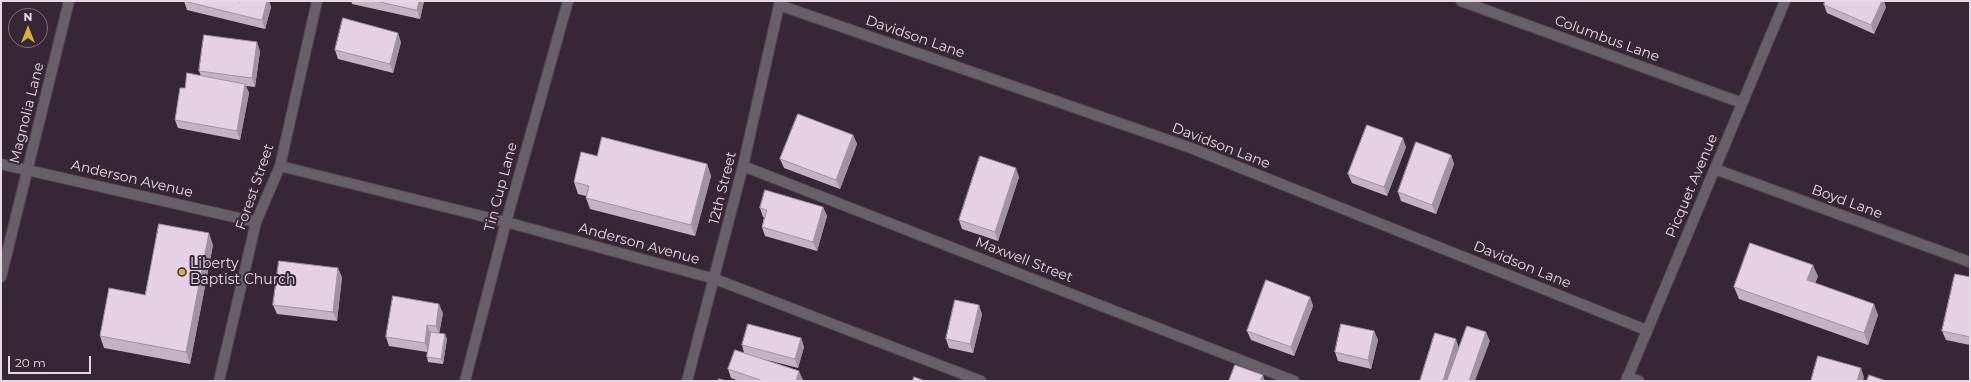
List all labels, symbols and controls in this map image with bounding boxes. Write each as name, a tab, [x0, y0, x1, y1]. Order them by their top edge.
north arrow	[8, 8, 48, 48]
text: N	[24, 10, 32, 24]
street label: Davidson Lane	[863, 12, 967, 62]
street label: Columbus Lane	[1552, 12, 1662, 66]
street label: Magnolia Lane	[6, 61, 48, 165]
street label: Davidson Lane	[1170, 120, 1272, 172]
street label: Picquet Avenue	[1663, 132, 1721, 240]
street label: Tin Cup Lane	[481, 141, 521, 233]
street label: Forest Street	[232, 142, 278, 232]
street label: 12th Street	[706, 150, 740, 226]
street label: Anderson Avenue	[69, 157, 195, 201]
street label: Boyd Lane	[1809, 181, 1885, 223]
street label: Anderson Avenue	[577, 220, 701, 268]
street label: Maxwell Street	[973, 234, 1075, 286]
street label: Davidson Lane	[1471, 238, 1573, 292]
place label: Liberty Baptist Church	[190, 256, 295, 288]
marker: Liberty Baptist Church	[177, 267, 187, 277]
scale bar	[10, 348, 93, 374]
text: 20 m	[15, 355, 46, 370]

